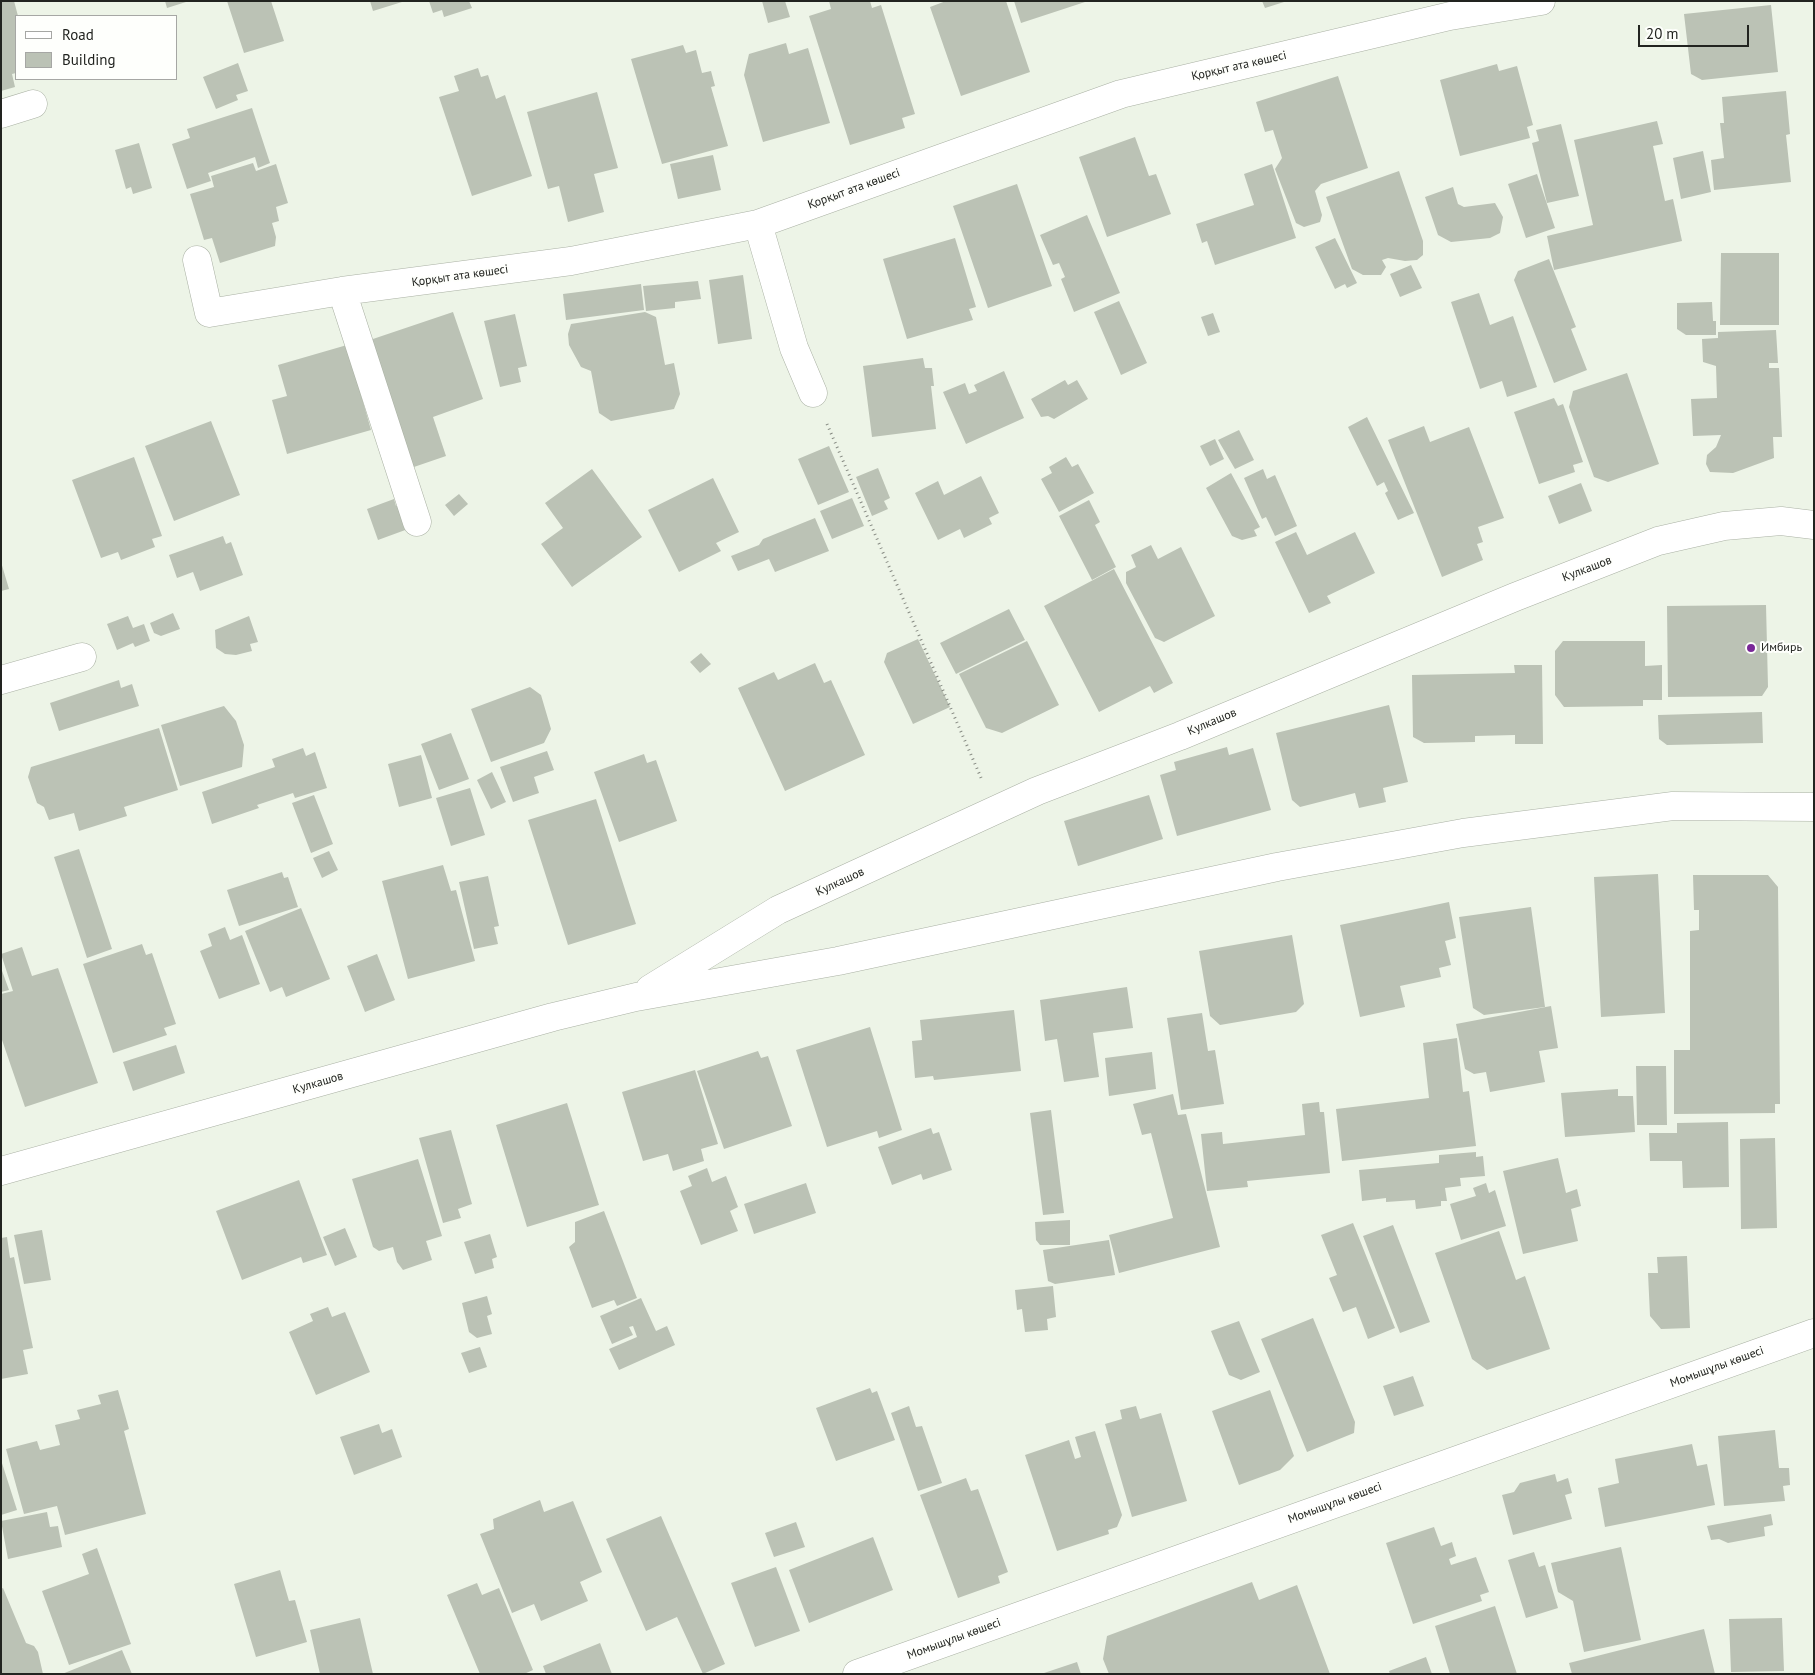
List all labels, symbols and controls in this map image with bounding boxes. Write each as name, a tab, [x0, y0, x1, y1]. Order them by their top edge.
legend	[15, 15, 178, 80]
scale bar	[1640, 15, 1751, 47]
text: 20 m	[1646, 24, 1679, 43]
text: Road	[62, 25, 94, 44]
street label: Қорқыт ата көшесі	[1190, 48, 1288, 84]
text: Building	[62, 50, 116, 69]
street label: Қорқыт ата көшесі	[806, 166, 902, 212]
street label: Қорқыт ата көшесі	[411, 262, 509, 290]
street label: Кулкашов	[1560, 553, 1614, 585]
place label: Имбирь	[1761, 641, 1802, 655]
marker: Имбирь	[1745, 642, 1757, 654]
street label: Кулкашов	[1185, 705, 1239, 739]
street label: Кулкашов	[814, 865, 866, 899]
street label: Кулкашов	[291, 1069, 345, 1097]
street label: Момышұлы көшесі	[1668, 1343, 1766, 1391]
street label: Момышұлы көшесі	[1286, 1479, 1384, 1527]
street label: Момышұлы көшесі	[905, 1615, 1003, 1663]

